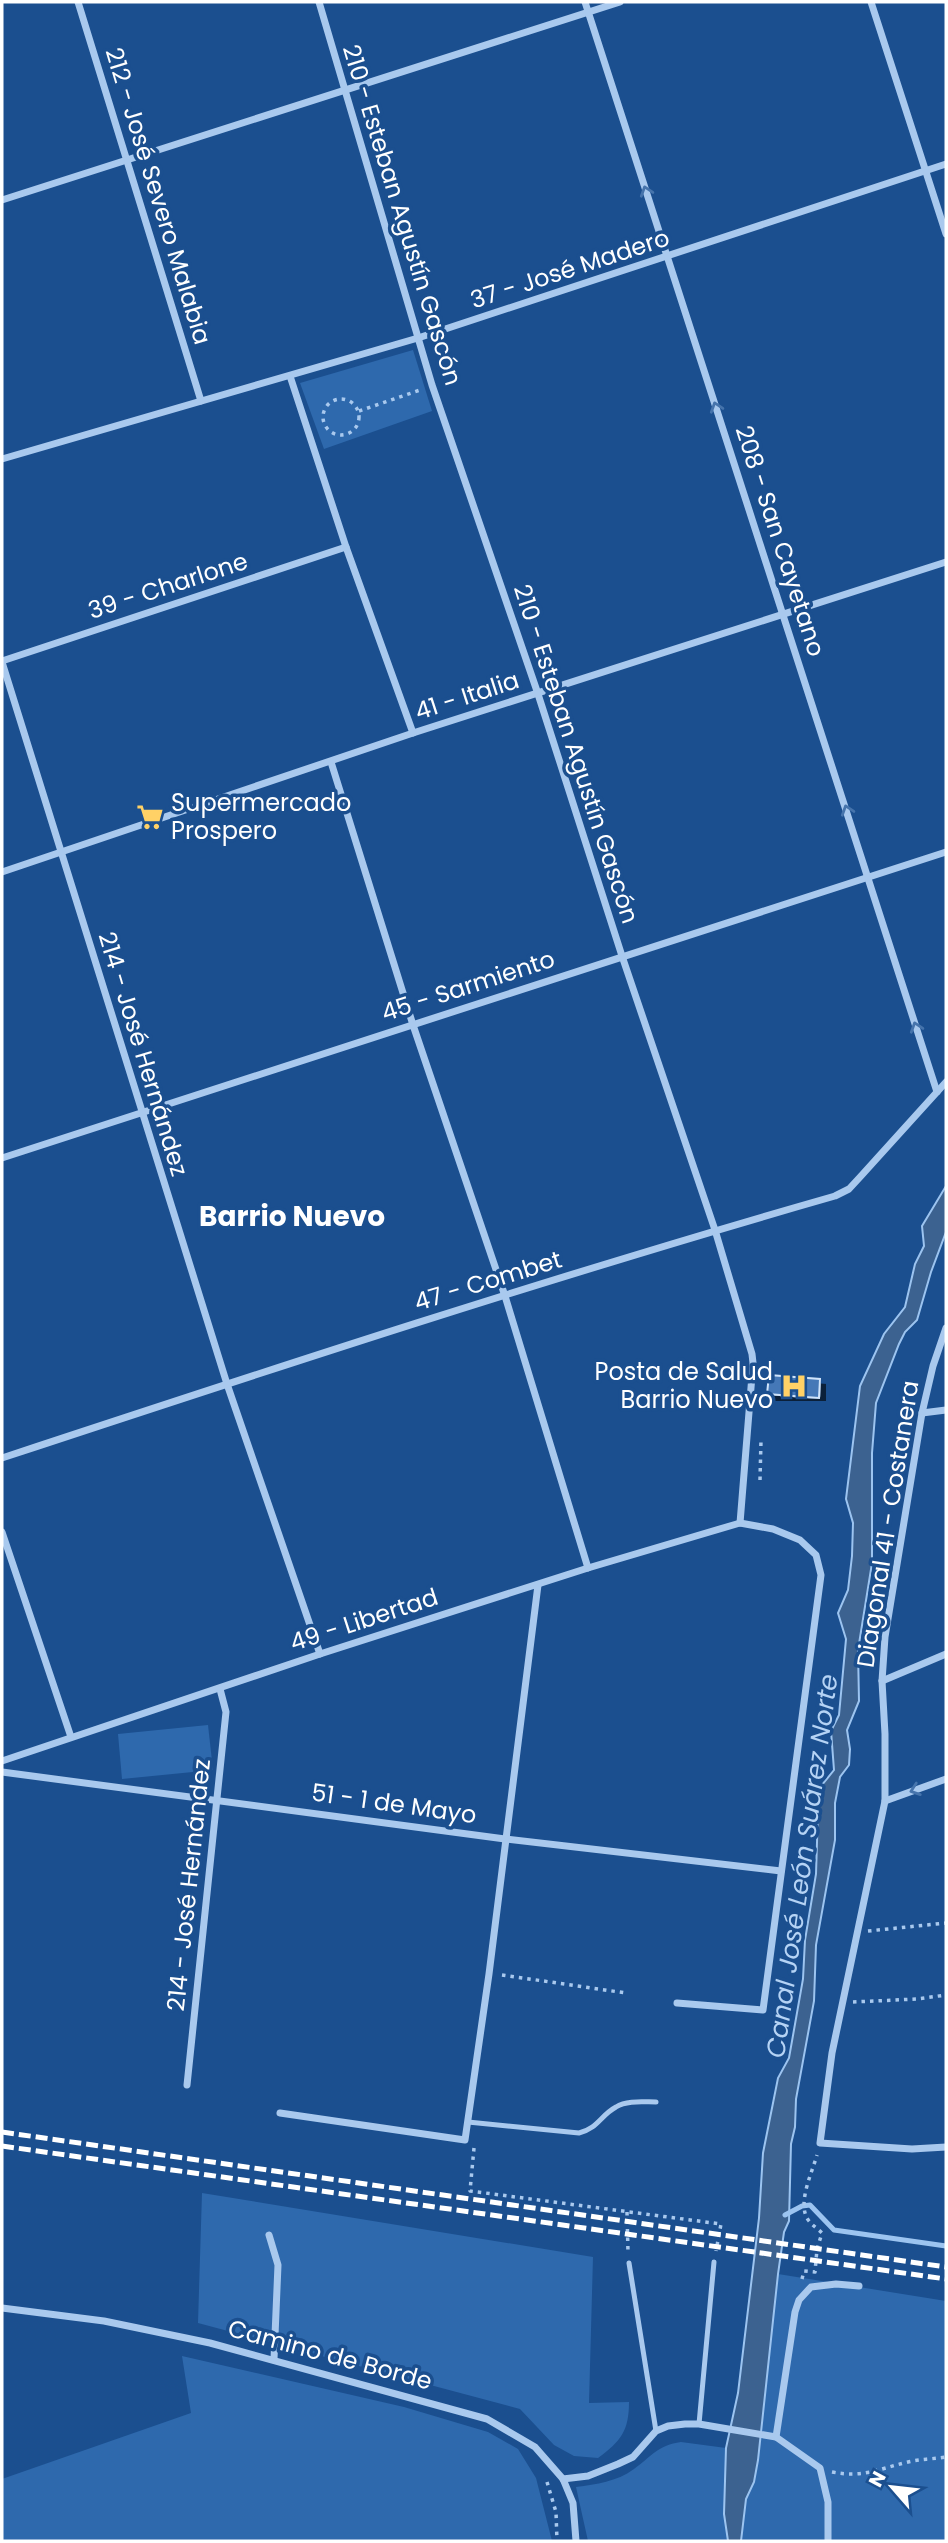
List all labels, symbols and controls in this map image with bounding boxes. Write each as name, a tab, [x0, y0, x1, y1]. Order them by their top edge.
street label: 210 - Esteban Agustín Gascón	[335, 40, 470, 389]
street label: 212 - José Severo Malabia	[98, 43, 219, 348]
one-way arrow	[639, 185, 654, 197]
street label: 37 - José Madero	[466, 221, 674, 316]
one-way arrow	[710, 402, 724, 414]
street label: 208 - San Cayetano	[728, 421, 833, 661]
street label: 39 - Charlone	[84, 544, 252, 627]
street label: 210 - Esteban Agustín Gascón	[506, 580, 647, 928]
street label: 41 - Italia	[411, 663, 523, 728]
place label: Supermercado Prospero	[171, 786, 351, 847]
supermarket icon: Supermercado Prospero	[135, 802, 165, 832]
one-way arrow	[841, 805, 855, 817]
street label: 214 - José Hernández	[91, 928, 196, 1180]
street label: 45 - Sarmiento	[377, 942, 559, 1029]
one-way arrow	[910, 1021, 924, 1034]
district label: Barrio Nuevo	[199, 1197, 385, 1236]
street label: 47 - Combet	[410, 1242, 566, 1319]
place label: Posta de Salud Barrio Nuevo	[595, 1355, 773, 1416]
hospital icon: Posta de Salud Barrio Nuevo	[779, 1371, 809, 1401]
street label: Diagonal 41 - Costanera	[849, 1378, 927, 1670]
street label: 49 - Libertad	[286, 1580, 442, 1659]
water label: Canal José León Suárez Norte	[757, 1672, 847, 2060]
street label: 214 - José Hernández	[159, 1757, 218, 2013]
street label: 51 - 1 de Mayo	[310, 1776, 479, 1831]
one-way arrow	[910, 1782, 922, 1796]
street label: Camino de Borde	[224, 2311, 436, 2398]
north arrow	[857, 2452, 927, 2522]
text: N	[862, 2467, 893, 2492]

